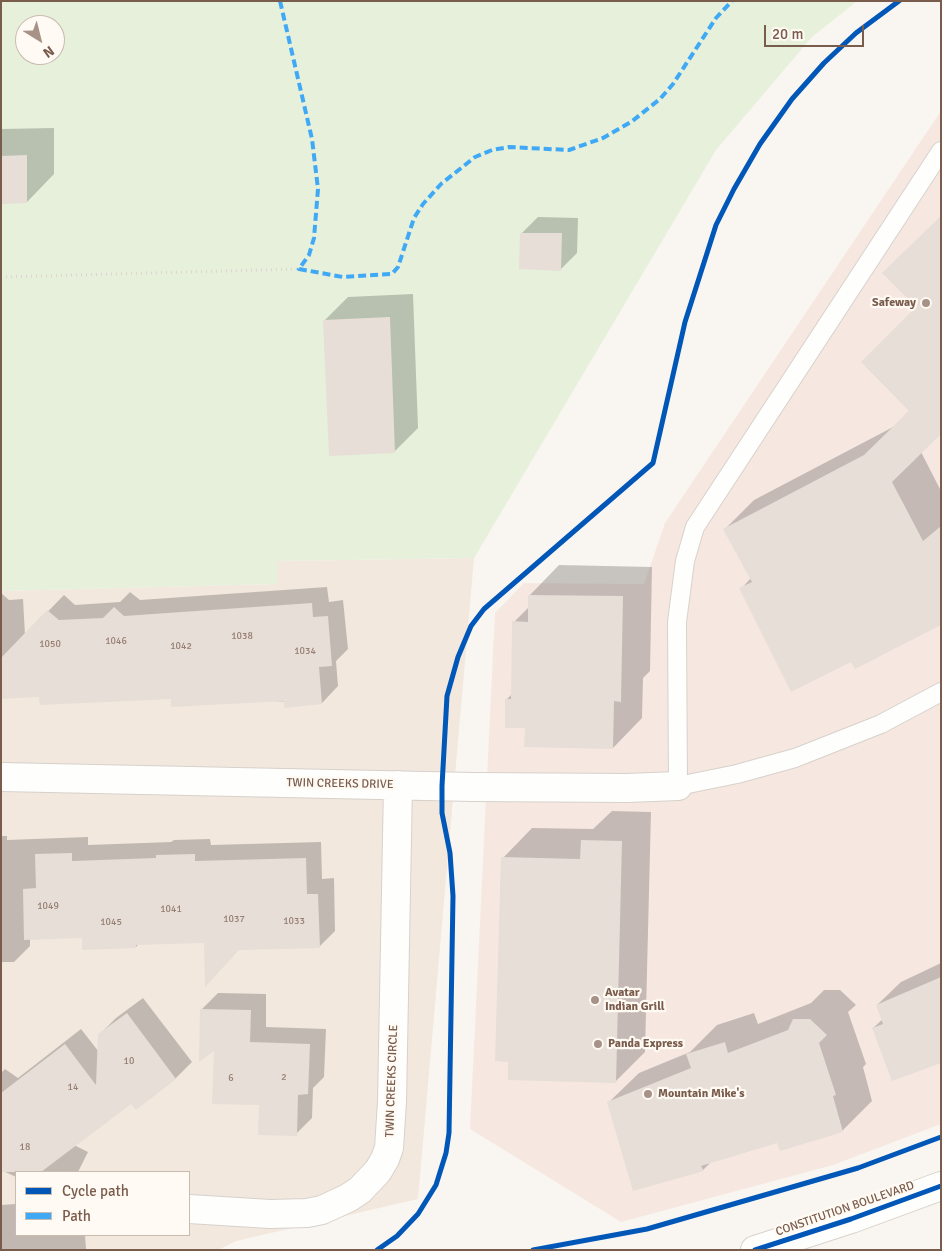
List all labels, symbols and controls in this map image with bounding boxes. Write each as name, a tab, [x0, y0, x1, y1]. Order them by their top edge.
north arrow	[15, 15, 65, 65]
scale bar	[767, 15, 867, 47]
text: 20 m	[772, 25, 803, 43]
text: N	[40, 42, 57, 61]
place label: Safeway	[872, 296, 916, 310]
marker: Safeway	[920, 297, 932, 309]
house number: 1038	[231, 630, 253, 642]
house number: 1046	[105, 635, 127, 647]
house number: 1050	[39, 638, 61, 650]
house number: 1042	[170, 640, 192, 652]
house number: 1034	[294, 645, 316, 657]
street label: TWIN CREEKS DRIVE	[286, 776, 394, 792]
house number: 1049	[37, 900, 59, 912]
house number: 1041	[160, 903, 182, 915]
house number: 1037	[223, 913, 245, 925]
house number: 1033	[283, 915, 305, 927]
house number: 1045	[100, 916, 122, 928]
place label: Avatar Indian Grill	[605, 986, 665, 1014]
marker: Avatar Indian Grill	[589, 994, 601, 1006]
street label: TWIN CREEKS CIRCLE	[383, 1024, 401, 1138]
place label: Panda Express	[608, 1037, 683, 1051]
marker: Panda Express	[592, 1038, 604, 1050]
house number: 10	[124, 1055, 134, 1067]
house number: 2	[281, 1071, 287, 1083]
house number: 6	[228, 1072, 234, 1084]
house number: 14	[68, 1081, 78, 1093]
place label: Mountain Mike's	[658, 1087, 745, 1101]
marker: Mountain Mike's	[642, 1088, 654, 1100]
house number: 18	[20, 1141, 30, 1153]
legend	[15, 1171, 190, 1236]
street label: CONSTITUTION BOULEVARD	[774, 1178, 916, 1240]
text: Cycle path	[62, 1182, 129, 1200]
text: Path	[62, 1207, 91, 1225]

